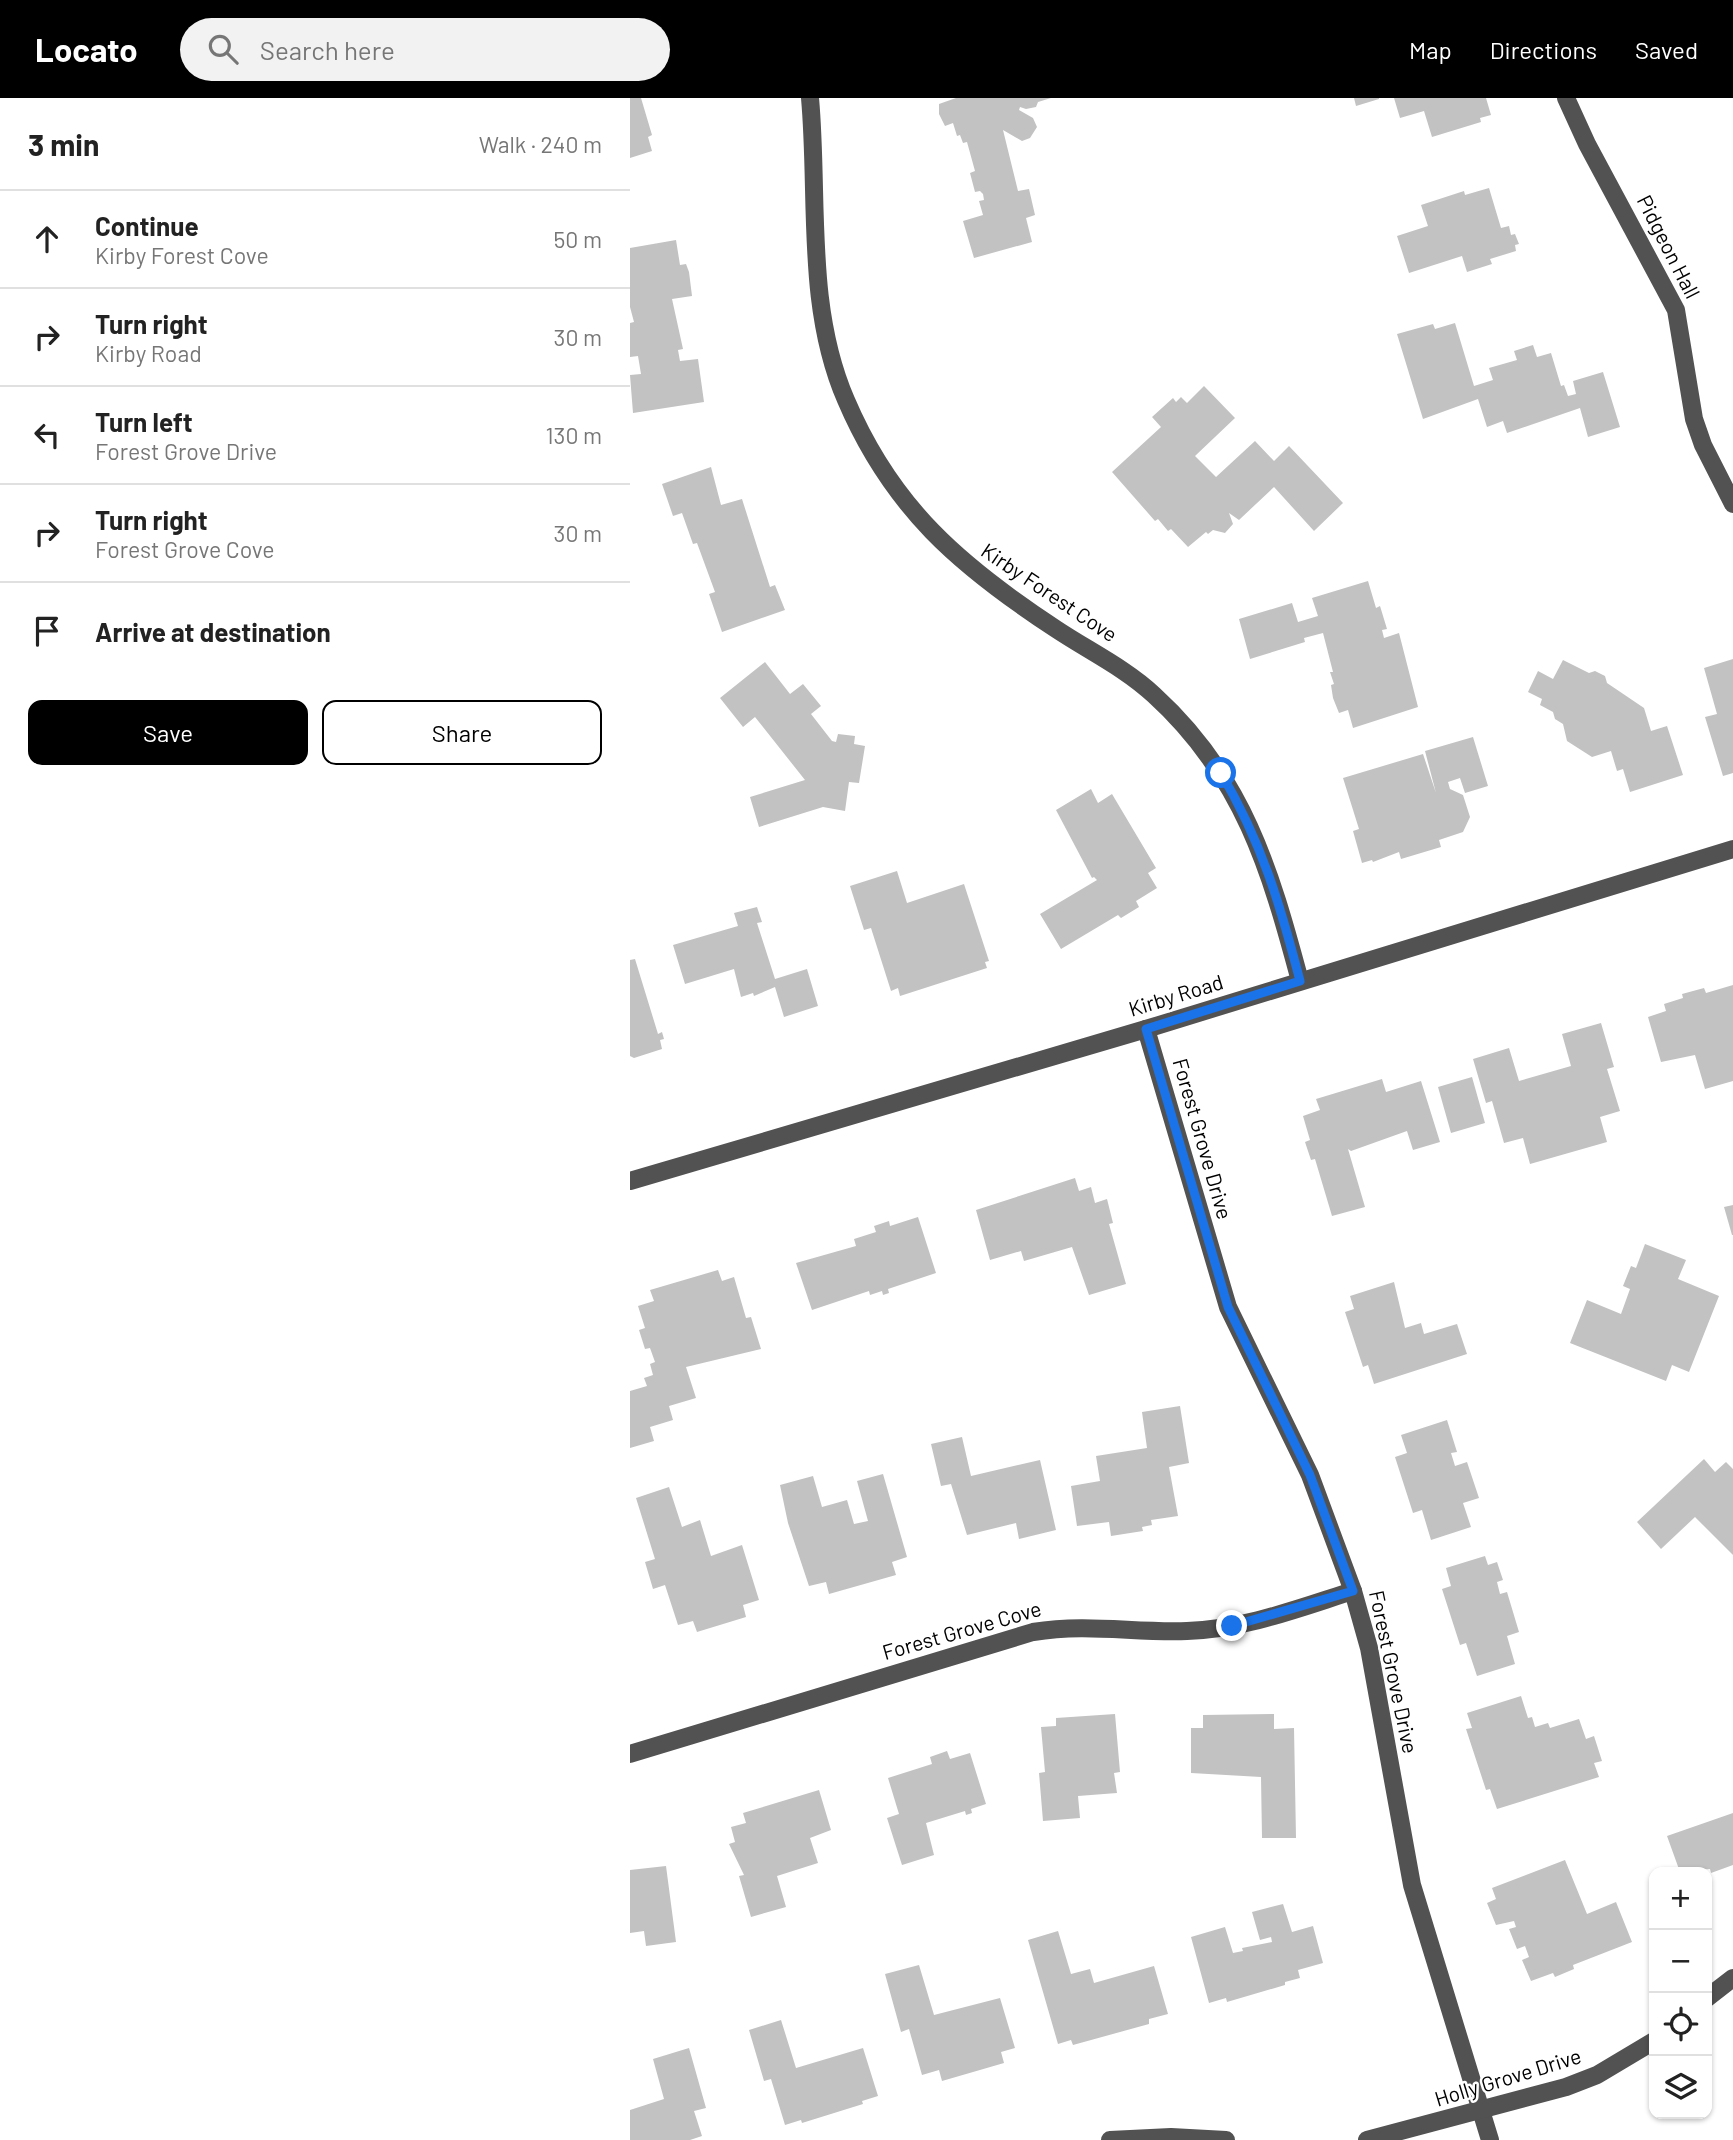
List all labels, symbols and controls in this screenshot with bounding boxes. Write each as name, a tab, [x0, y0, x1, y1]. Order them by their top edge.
search box	[180, 18, 670, 81]
text: Locato	[35, 29, 138, 69]
icon: search	[204, 30, 242, 68]
text: Search here	[260, 34, 395, 65]
text: Map	[1409, 35, 1452, 64]
text: Directions	[1490, 35, 1597, 64]
text: Saved	[1635, 35, 1698, 64]
text: 3 min	[28, 126, 99, 162]
text: Walk · 240 m	[479, 130, 602, 158]
street label: Pidgeon Hall	[1633, 190, 1706, 302]
text: Continue	[95, 210, 199, 241]
icon: ahead	[28, 220, 66, 258]
text: 50 m	[554, 225, 602, 253]
text: Kirby Forest Cove	[95, 241, 269, 269]
text: Turn right	[95, 308, 208, 339]
icon: right	[28, 318, 66, 356]
text: 30 m	[554, 323, 602, 351]
text: Kirby Road	[95, 339, 202, 367]
text: Turn left	[95, 406, 193, 437]
icon: left	[28, 416, 66, 454]
text: 130 m	[545, 421, 602, 449]
text: Forest Grove Drive	[95, 437, 277, 465]
text: Turn right	[95, 504, 208, 535]
icon: right	[28, 514, 66, 552]
text: 30 m	[554, 519, 602, 547]
text: Forest Grove Cove	[95, 535, 275, 563]
street label: Kirby Forest Cove	[977, 537, 1123, 646]
icon: arrive	[28, 612, 66, 650]
text: Arrive at destination	[95, 616, 331, 647]
button: Save	[28, 700, 308, 765]
button: Share	[322, 700, 602, 765]
route start	[1205, 757, 1236, 788]
street label: Kirby Road	[1125, 968, 1226, 1021]
street label: Forest Grove Drive	[1169, 1055, 1238, 1222]
street label: Forest Grove Drive	[1365, 1588, 1424, 1756]
street label: Forest Grove Cove	[879, 1595, 1044, 1664]
route end	[1216, 1610, 1247, 1641]
map controls	[1649, 1867, 1712, 2119]
button: +	[1649, 1867, 1712, 1930]
button: −	[1649, 1930, 1712, 1993]
button: locate	[1649, 1993, 1712, 2056]
street label: Holly Grove Drive	[1431, 2042, 1584, 2111]
button: layers	[1649, 2056, 1712, 2119]

